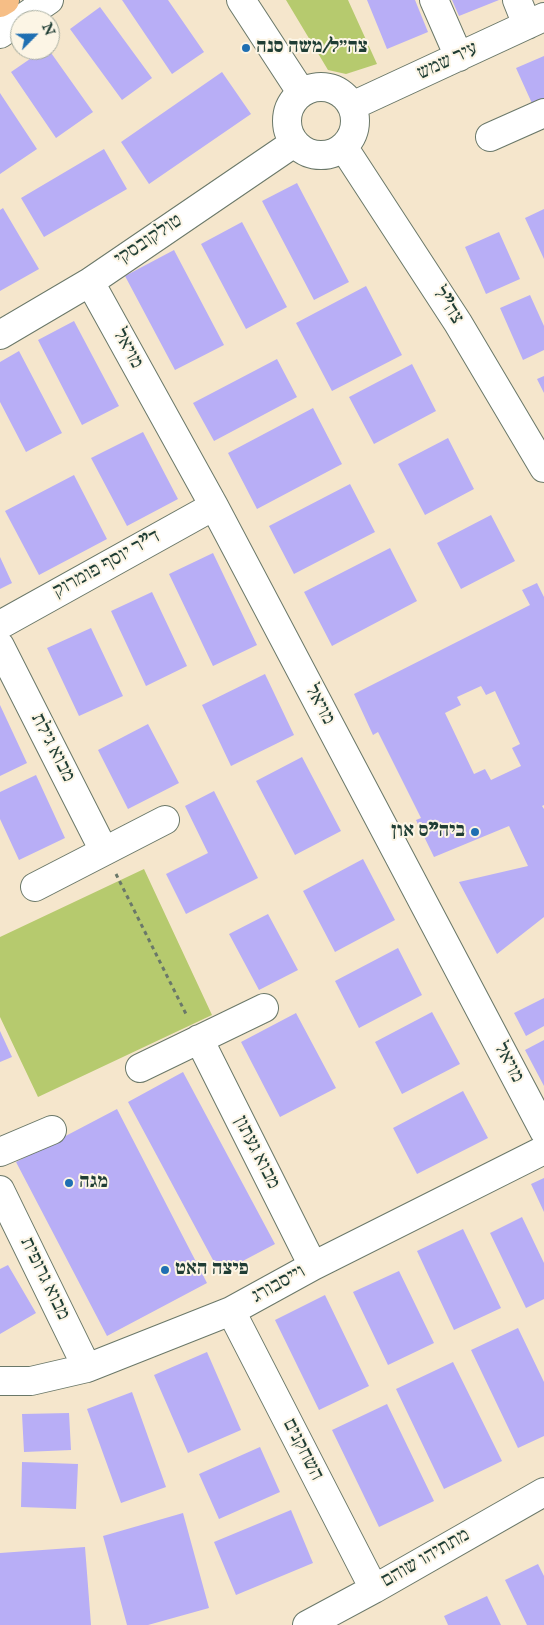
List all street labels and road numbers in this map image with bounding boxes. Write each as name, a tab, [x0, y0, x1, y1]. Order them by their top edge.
street label: עיר שמש	[414, 38, 482, 86]
street label: טולקובסקי	[111, 210, 187, 272]
street label: צה"ל	[426, 283, 468, 329]
street label: מויאל	[106, 325, 148, 373]
street label: ד"ר יוסף פומרוק	[49, 526, 165, 604]
street label: מויאל	[299, 681, 339, 729]
street label: מבוא גילת	[25, 710, 79, 786]
street label: מויאל	[488, 1039, 528, 1087]
street label: מבוא געתון	[227, 1113, 285, 1193]
street label: מבוא גרופית	[14, 1234, 74, 1324]
street label: וייסבורג	[248, 1261, 310, 1309]
street label: השחקנים	[276, 1415, 328, 1485]
street label: מתתיהו שוהם	[377, 1524, 475, 1594]

